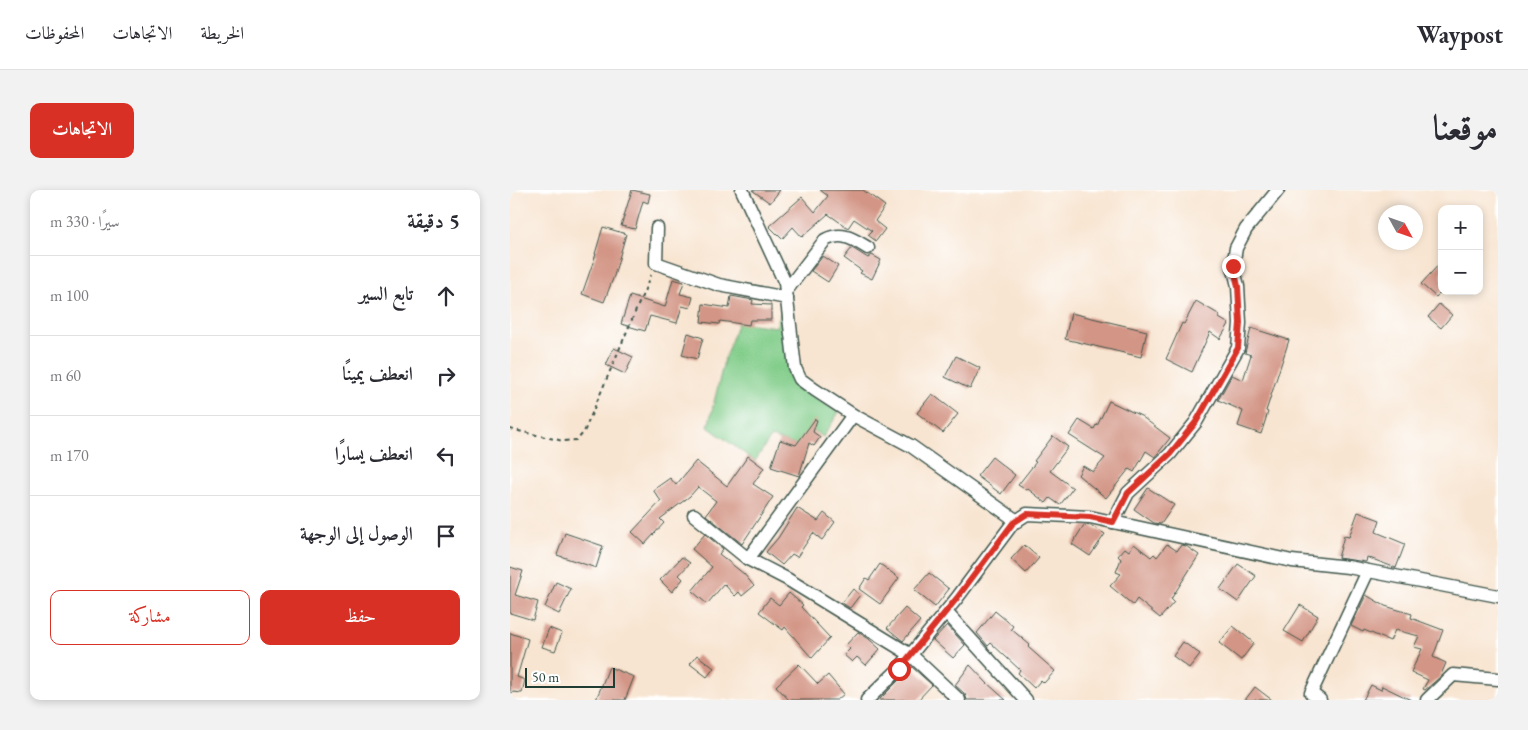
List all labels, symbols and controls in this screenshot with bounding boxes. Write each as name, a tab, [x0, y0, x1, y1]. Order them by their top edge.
text: Waypost	[1417, 19, 1503, 50]
text: المحفوظات	[25, 21, 84, 44]
text: الاتجاهات	[112, 21, 172, 44]
text: الخريطة	[200, 21, 244, 44]
button: الاتجاهات	[30, 103, 134, 158]
text: موقعنا	[1433, 104, 1498, 149]
north arrow	[1378, 205, 1423, 250]
map controls	[1438, 205, 1483, 295]
button: +	[1438, 205, 1483, 250]
text: 5 دقيقة	[407, 207, 460, 234]
text: سيرًا · 330 m	[50, 211, 120, 232]
button: −	[1438, 250, 1483, 295]
route end	[1222, 255, 1245, 278]
text: تابع السير	[359, 281, 413, 306]
icon: ahead	[432, 282, 460, 310]
text: 100 m	[50, 285, 89, 306]
text: انعطف يمينًا	[342, 361, 413, 386]
icon: right	[432, 362, 460, 390]
text: 60 m	[50, 365, 81, 386]
text: انعطف يسارًا	[335, 441, 413, 466]
icon: left	[432, 442, 460, 470]
text: 170 m	[50, 445, 89, 466]
text: الوصول إلى الوجهة	[300, 521, 413, 546]
icon: arrive	[432, 522, 460, 550]
button: مشاركة	[50, 590, 250, 645]
button: حفظ	[260, 590, 460, 645]
route start	[888, 658, 911, 681]
scale bar	[525, 665, 615, 688]
text: 50 m	[532, 668, 559, 686]

